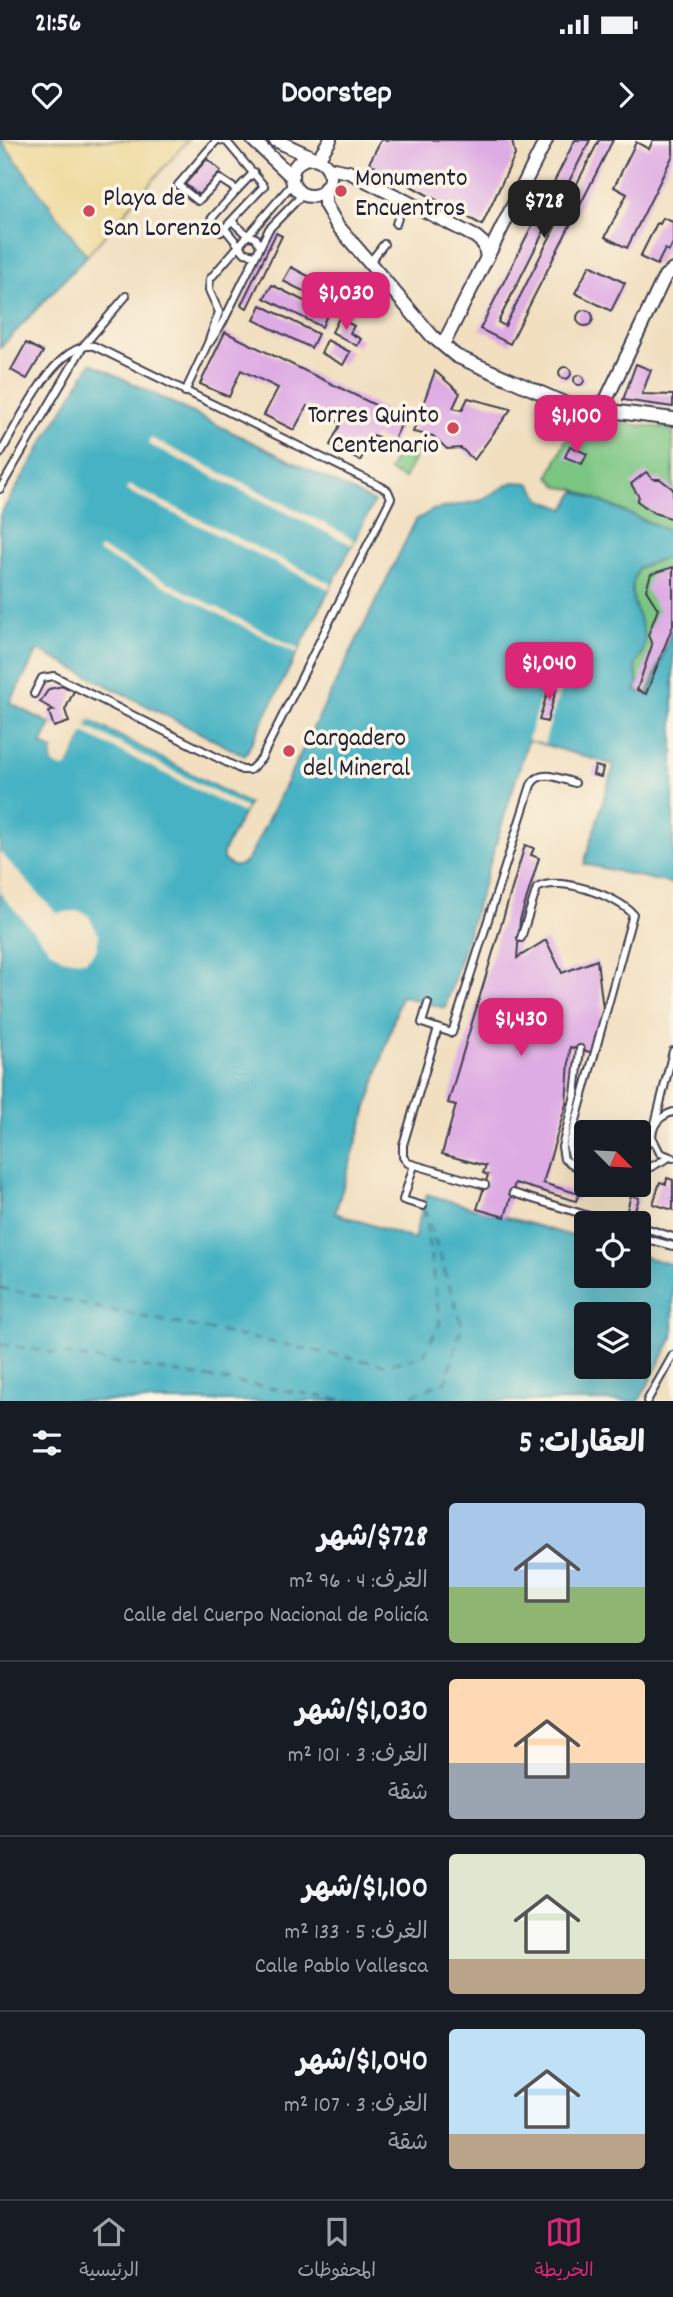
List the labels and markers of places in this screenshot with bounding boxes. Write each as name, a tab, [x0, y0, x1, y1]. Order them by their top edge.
place label: Monumento Encuentros	[355, 161, 468, 228]
place label: Playa de San Lorenzo	[103, 181, 221, 248]
pin: $728	[503, 181, 585, 240]
marker: Monumento Encuentros	[333, 183, 349, 199]
marker: Playa de San Lorenzo	[81, 203, 97, 219]
pin: $1,030	[289, 272, 403, 332]
pin: $1,100	[519, 396, 633, 455]
place label: Torres Quinto Centenario	[307, 398, 439, 465]
marker: Torres Quinto Centenario	[445, 420, 461, 436]
pin: $1,040	[492, 643, 606, 702]
place label: Cargadero del Mineral	[303, 721, 410, 788]
marker: Cargadero del Mineral	[281, 743, 297, 759]
pin: $1,430	[464, 998, 578, 1058]

